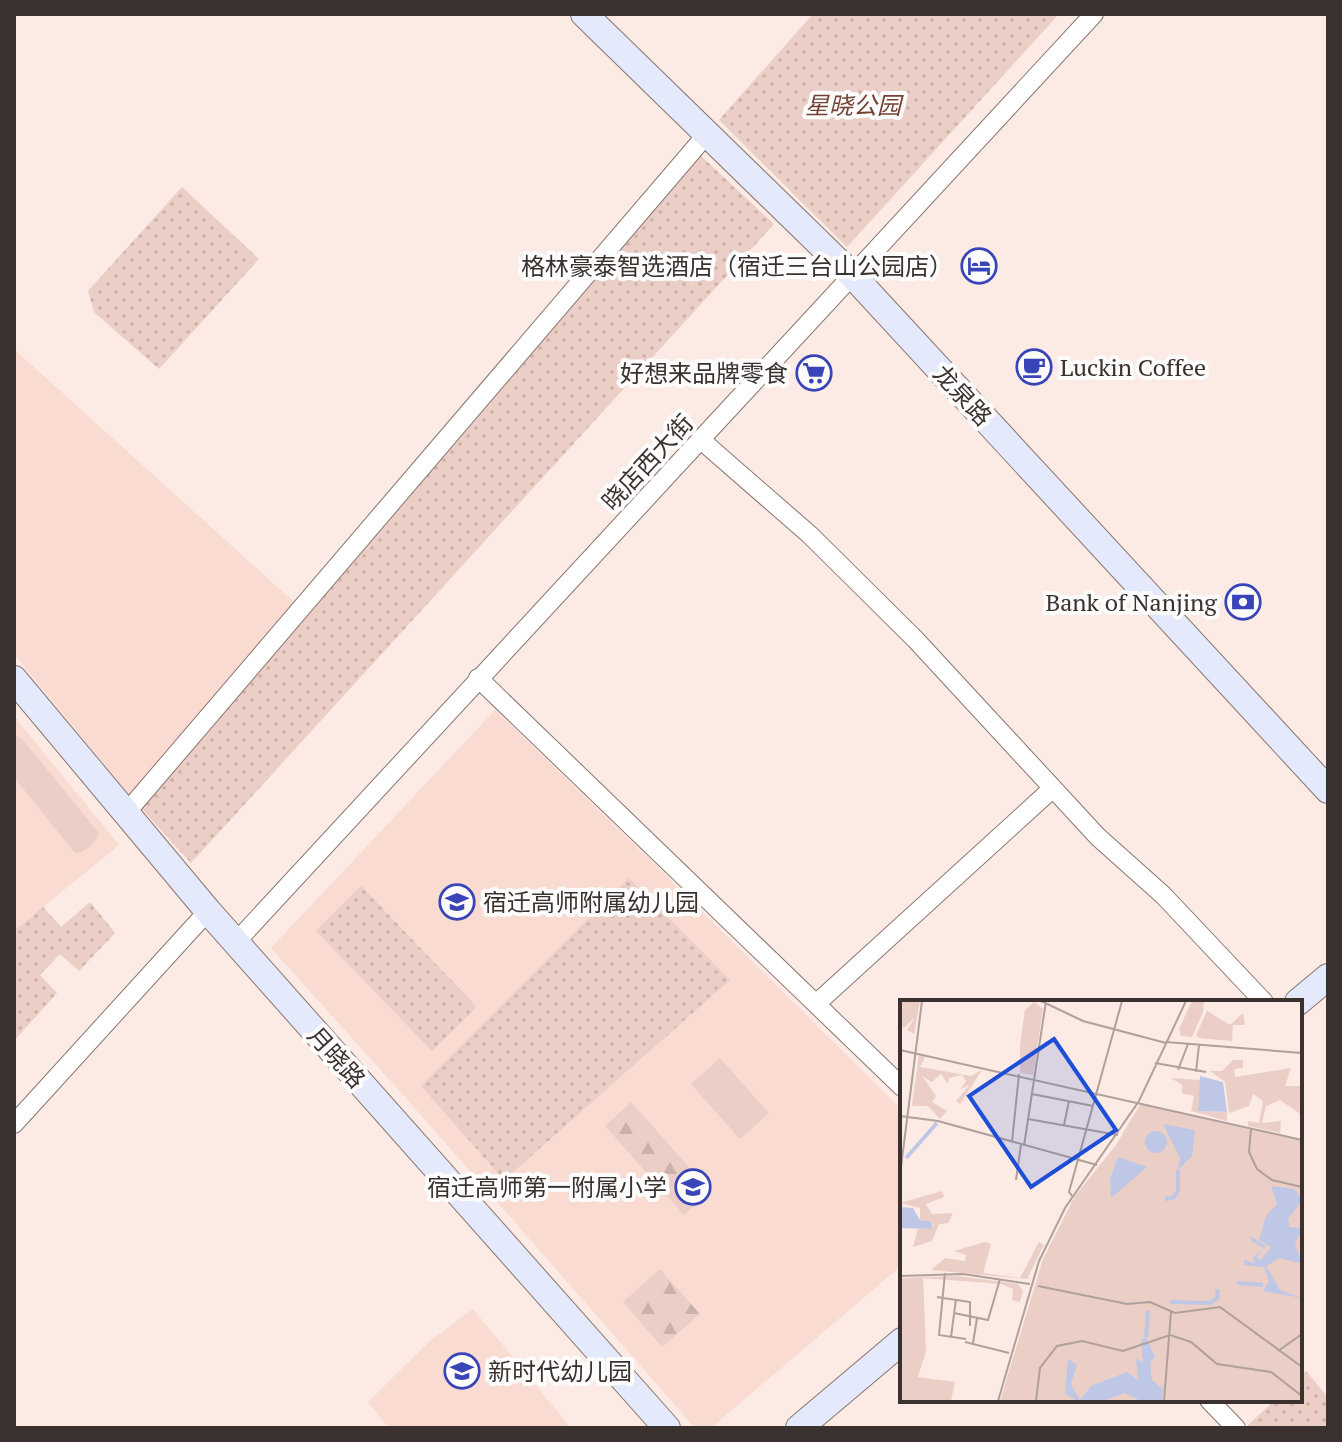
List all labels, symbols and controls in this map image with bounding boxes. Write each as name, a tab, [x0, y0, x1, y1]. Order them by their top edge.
park label: 星晓公园	[805, 89, 904, 121]
hotel icon: 格林豪泰智选酒店（宿迁三台山公园店）	[960, 247, 998, 285]
place label: 格林豪泰智选酒店（宿迁三台山公园店）	[521, 250, 953, 282]
cafe icon: Luckin Coffee	[1015, 348, 1053, 386]
place label: Luckin Coffee	[1060, 351, 1206, 383]
supermarket icon: 好想来品牌零食	[795, 354, 833, 392]
place label: 好想来品牌零食	[620, 357, 788, 389]
street label: 龙泉路	[927, 358, 999, 432]
street label: 晓店西大街	[594, 407, 700, 517]
bank icon: Bank of Nanjing	[1224, 583, 1262, 621]
place label: Bank of Nanjing	[1045, 586, 1217, 618]
school or university icon: 宿迁高师附属幼儿园	[438, 883, 476, 921]
place label: 宿迁高师附属幼儿园	[483, 886, 699, 918]
inset map	[900, 1000, 1302, 1402]
street label: 月晓路	[301, 1020, 373, 1094]
school or university icon: 宿迁高师第一附属小学	[674, 1168, 712, 1206]
place label: 宿迁高师第一附属小学	[427, 1171, 667, 1203]
school or university icon: 新时代幼儿园	[443, 1352, 481, 1390]
place label: 新时代幼儿园	[488, 1355, 632, 1387]

